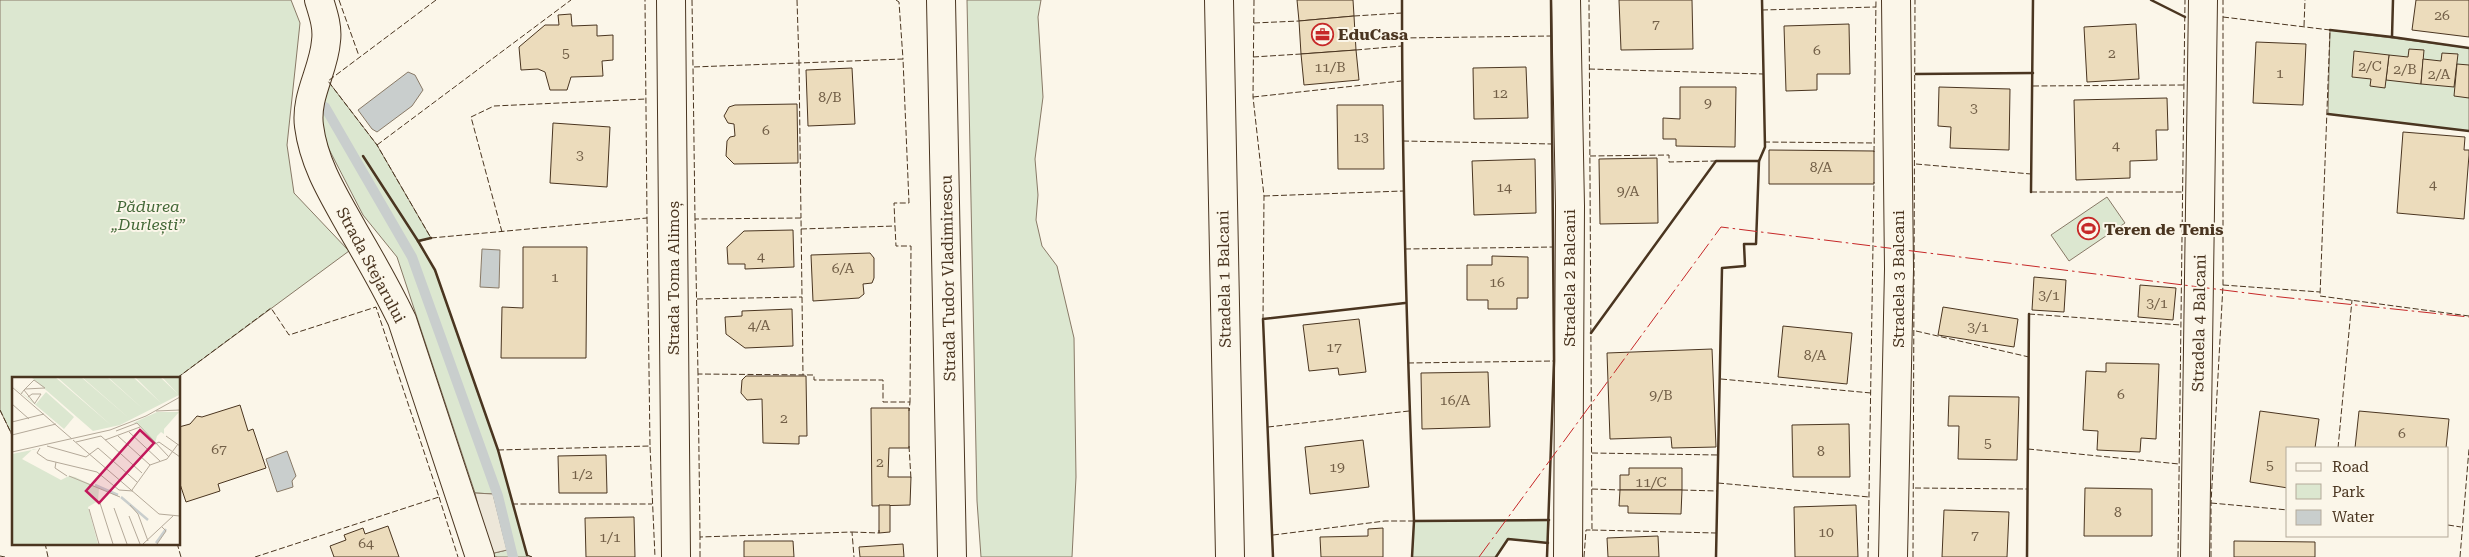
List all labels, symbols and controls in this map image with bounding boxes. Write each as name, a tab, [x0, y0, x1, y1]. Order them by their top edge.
house number: 26	[2434, 7, 2450, 23]
house number: 7	[1652, 16, 1660, 32]
office icon: EduCasa	[1310, 22, 1334, 46]
place label: EduCasa	[1338, 25, 1409, 44]
house number: 6	[1813, 42, 1821, 58]
house number: 5	[562, 45, 570, 61]
house number: 2	[2108, 45, 2116, 61]
house number: 2/C	[2358, 58, 2382, 74]
house number: 11/B	[1314, 59, 1346, 75]
house number: 2/B	[2393, 61, 2417, 77]
house number: 1	[2276, 65, 2284, 81]
house number: 2/A	[2428, 66, 2450, 82]
house number: 12	[1492, 85, 1508, 101]
house number: 8/B	[818, 89, 842, 105]
house number: 9	[1704, 95, 1712, 111]
house number: 3	[1970, 100, 1978, 116]
house number: 6	[762, 122, 770, 138]
house number: 13	[1353, 129, 1369, 145]
house number: 4	[2112, 137, 2120, 153]
house number: 3	[576, 147, 584, 163]
house number: 8/A	[1810, 159, 1832, 175]
street label: Strada Tudor Vladimirescu	[937, 175, 959, 381]
house number: 4	[2429, 176, 2437, 192]
house number: 14	[1496, 179, 1512, 195]
house number: 9/A	[1617, 183, 1639, 199]
park label: Pădurea „Durlești”	[110, 197, 185, 235]
street label: Strada Toma Alimoș	[664, 201, 684, 355]
street label: Strada Stejarului	[333, 204, 409, 326]
street label: Stradela 2 Balcani	[1560, 209, 1579, 347]
street label: Stradela 1 Balcani	[1213, 210, 1235, 348]
street label: Stradela 3 Balcani	[1889, 210, 1908, 348]
sports icon: Teren de Tenis	[2076, 217, 2100, 241]
place label: Teren de Tenis	[2104, 220, 2223, 239]
house number: 4	[757, 248, 765, 264]
street label: Stradela 4 Balcani	[2188, 254, 2210, 392]
house number: 6/A	[832, 260, 854, 276]
house number: 1	[551, 269, 559, 285]
house number: 16	[1489, 274, 1505, 290]
house number: 3/1	[2038, 287, 2060, 303]
house number: 3/1	[2146, 295, 2168, 311]
house number: 4/A	[748, 317, 770, 333]
house number: 3/1	[1967, 319, 1989, 335]
house number: 17	[1326, 339, 1342, 355]
house number: 8/A	[1804, 347, 1826, 363]
inset map	[12, 377, 180, 544]
house number: 6	[2117, 386, 2125, 402]
house number: 9/B	[1649, 387, 1673, 403]
house number: 16/A	[1440, 392, 1470, 408]
house number: 2	[780, 410, 788, 426]
house number: 6	[2398, 425, 2406, 441]
house number: 5	[1984, 435, 1992, 451]
house number: 67	[211, 441, 227, 457]
house number: 8	[1817, 443, 1825, 459]
legend	[2286, 447, 2449, 537]
house number: 2	[876, 454, 884, 470]
house number: 5	[2266, 457, 2274, 473]
text: Road	[2332, 458, 2369, 476]
house number: 19	[1329, 459, 1345, 475]
house number: 1/2	[571, 466, 593, 482]
house number: 11/C	[1635, 474, 1667, 490]
text: Park	[2332, 483, 2366, 501]
house number: 8	[2114, 504, 2122, 520]
text: Water	[2332, 508, 2374, 526]
house number: 10	[1818, 524, 1834, 540]
house number: 7	[1971, 527, 1979, 543]
house number: 1/1	[599, 529, 621, 545]
house number: 64	[358, 535, 374, 551]

